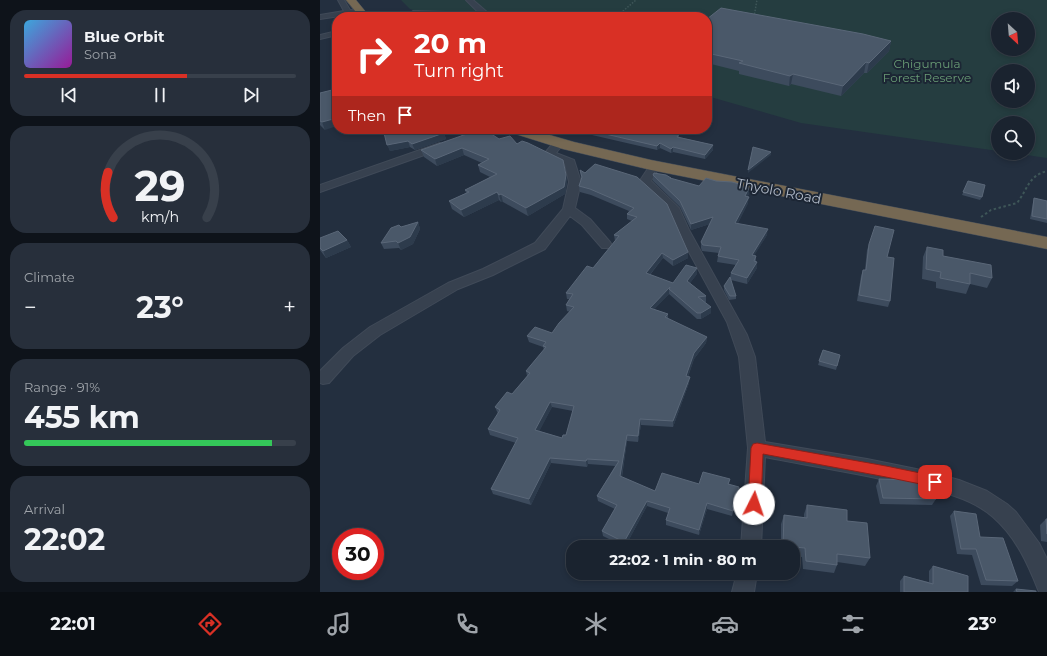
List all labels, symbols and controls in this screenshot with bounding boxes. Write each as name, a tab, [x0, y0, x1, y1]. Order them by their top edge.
north arrow	[991, 12, 1035, 56]
map controls	[991, 12, 1035, 160]
text: 20 m	[414, 26, 487, 60]
text: Blue Orbit	[84, 27, 164, 46]
icon: right	[348, 28, 400, 80]
text: Sona	[84, 46, 117, 62]
park label: Chigumula Forest Reserve	[883, 56, 971, 85]
text: Turn right	[414, 60, 504, 82]
button: sound	[991, 64, 1035, 108]
icon: previous	[58, 84, 80, 106]
icon: pause	[149, 84, 171, 106]
icon: next	[240, 84, 262, 106]
icon: arrive	[394, 104, 416, 126]
text: Then	[348, 106, 386, 125]
button: search	[991, 116, 1035, 160]
text: 29	[134, 160, 186, 210]
street label: Thyolo Road	[735, 174, 823, 208]
text: km/h	[141, 207, 179, 225]
text: Climate	[24, 269, 75, 285]
text: 23°	[136, 289, 184, 326]
text: −	[24, 294, 37, 321]
text: +	[283, 294, 296, 321]
text: Range · 91%	[24, 379, 100, 395]
text: 455 km	[24, 399, 140, 436]
pin	[918, 465, 952, 499]
icon: arrive	[924, 471, 946, 493]
position arrow	[733, 483, 775, 525]
text: Arrival	[24, 501, 65, 517]
text: 22:02	[24, 521, 105, 558]
speed limit sign: 30	[332, 528, 384, 580]
text: 22:02 · 1 min · 80 m	[609, 550, 757, 569]
icon: directions	[196, 610, 224, 638]
icon: music	[325, 610, 353, 638]
icon: phone	[453, 610, 481, 638]
icon: climate	[582, 610, 610, 638]
icon: car	[711, 610, 739, 638]
icon: filters	[839, 610, 867, 638]
text: 22:01	[50, 613, 96, 635]
text: 23°	[968, 613, 997, 635]

